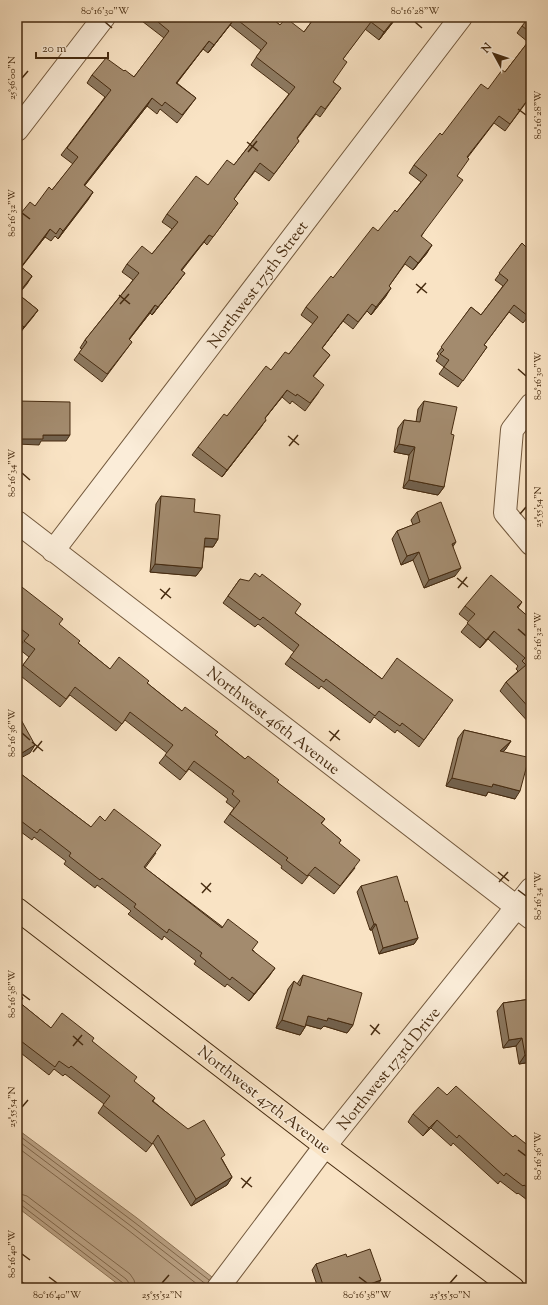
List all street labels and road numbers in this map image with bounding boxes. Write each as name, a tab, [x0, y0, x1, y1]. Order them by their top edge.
street label: Northwest 175th Street	[203, 216, 315, 354]
street label: Northwest 46th Avenue	[201, 663, 344, 781]
street label: Northwest 173rd Drive	[333, 1003, 447, 1136]
street label: Northwest 47th Avenue	[192, 1041, 335, 1160]

